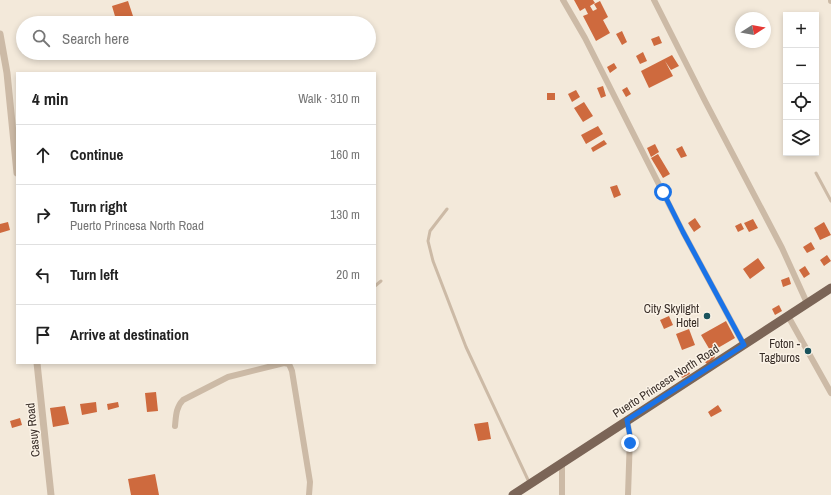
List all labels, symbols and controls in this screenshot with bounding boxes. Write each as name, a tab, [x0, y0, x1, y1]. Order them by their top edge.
north arrow	[735, 12, 771, 48]
map controls	[783, 12, 819, 156]
button: +	[783, 12, 819, 48]
search box	[16, 16, 376, 60]
icon: search	[30, 27, 52, 49]
text: Search here	[62, 28, 129, 49]
button: −	[783, 48, 819, 84]
button: locate	[783, 84, 819, 120]
text: 4 min	[32, 87, 68, 110]
text: Walk · 310 m	[298, 90, 360, 107]
button: layers	[783, 120, 819, 156]
icon: ahead	[32, 144, 54, 166]
text: Continue	[70, 144, 123, 165]
text: 160 m	[330, 146, 360, 163]
route start	[654, 183, 672, 201]
text: Turn right	[70, 196, 127, 217]
icon: right	[32, 204, 54, 226]
text: 130 m	[330, 206, 360, 223]
text: Puerto Princesa North Road	[70, 217, 204, 234]
icon: left	[32, 264, 54, 286]
text: Turn left	[70, 264, 118, 285]
text: 20 m	[336, 266, 360, 283]
place label: City Skylight Hotel	[644, 301, 699, 331]
marker: City Skylight Hotel	[702, 311, 712, 321]
icon: arrive	[32, 324, 54, 346]
text: Arrive at destination	[70, 324, 189, 345]
place label: Foton - Tagburos	[759, 336, 801, 366]
street label: Puerto Princesa North Road	[610, 341, 722, 421]
marker: Foton - Tagburos	[803, 346, 813, 356]
street label: Casuy Road	[22, 402, 44, 458]
route end	[621, 434, 639, 452]

